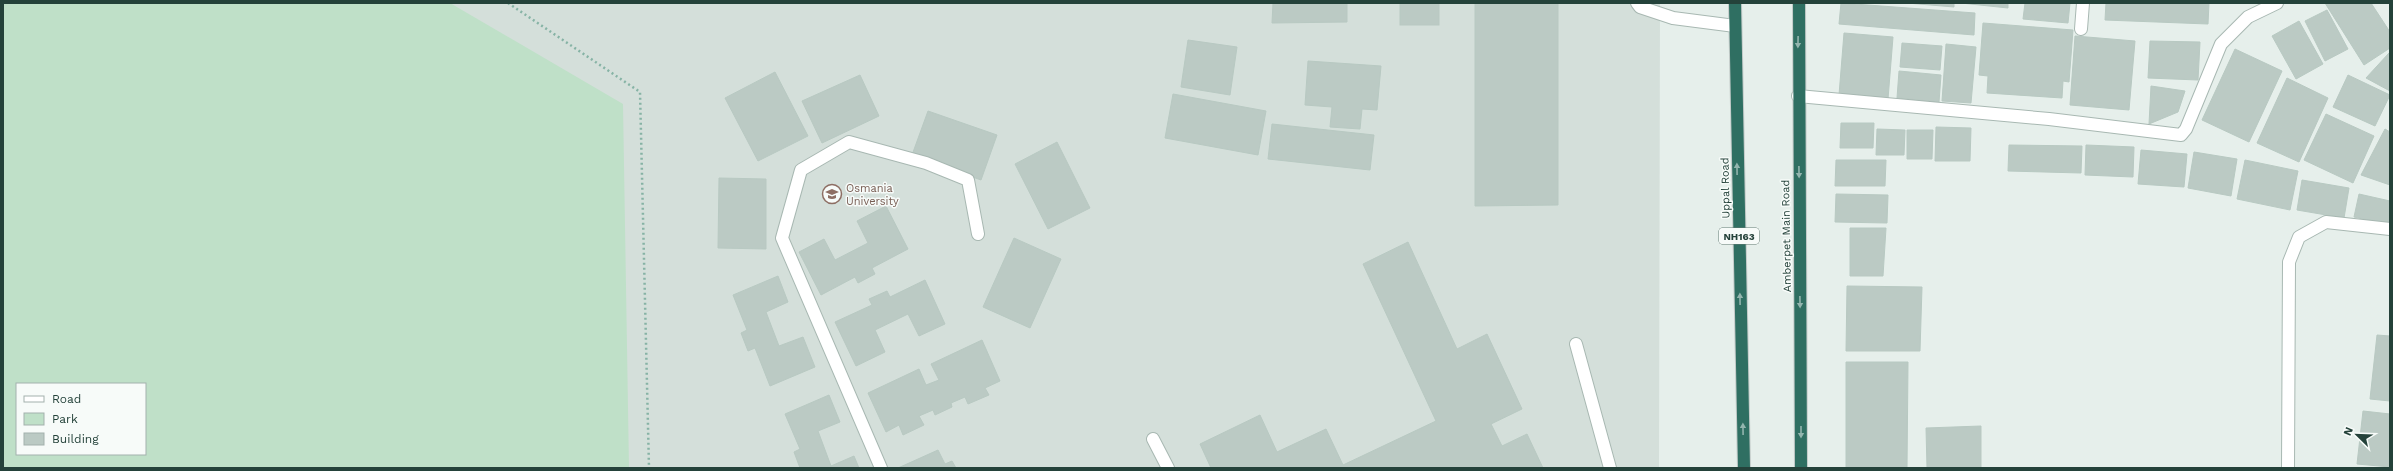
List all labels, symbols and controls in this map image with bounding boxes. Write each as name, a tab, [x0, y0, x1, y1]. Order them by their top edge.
one-way arrow	[1795, 36, 1801, 49]
street label: Uppal Road	[1718, 157, 1733, 219]
one-way arrow	[1734, 162, 1740, 175]
one-way arrow	[1796, 166, 1802, 179]
street label: Amberpet Main Road	[1779, 179, 1794, 293]
place label: Osmania University	[846, 182, 899, 208]
school or university icon: Osmania University	[821, 183, 843, 205]
road number: NH163	[1719, 228, 1759, 244]
one-way arrow	[1737, 292, 1743, 305]
one-way arrow	[1797, 296, 1803, 309]
legend	[16, 383, 146, 455]
text: Road	[52, 392, 81, 406]
text: Park	[52, 412, 78, 426]
north arrow	[2337, 415, 2377, 455]
one-way arrow	[1740, 422, 1746, 435]
text: N	[2341, 425, 2356, 438]
one-way arrow	[1798, 426, 1804, 439]
text: Building	[52, 432, 99, 446]

